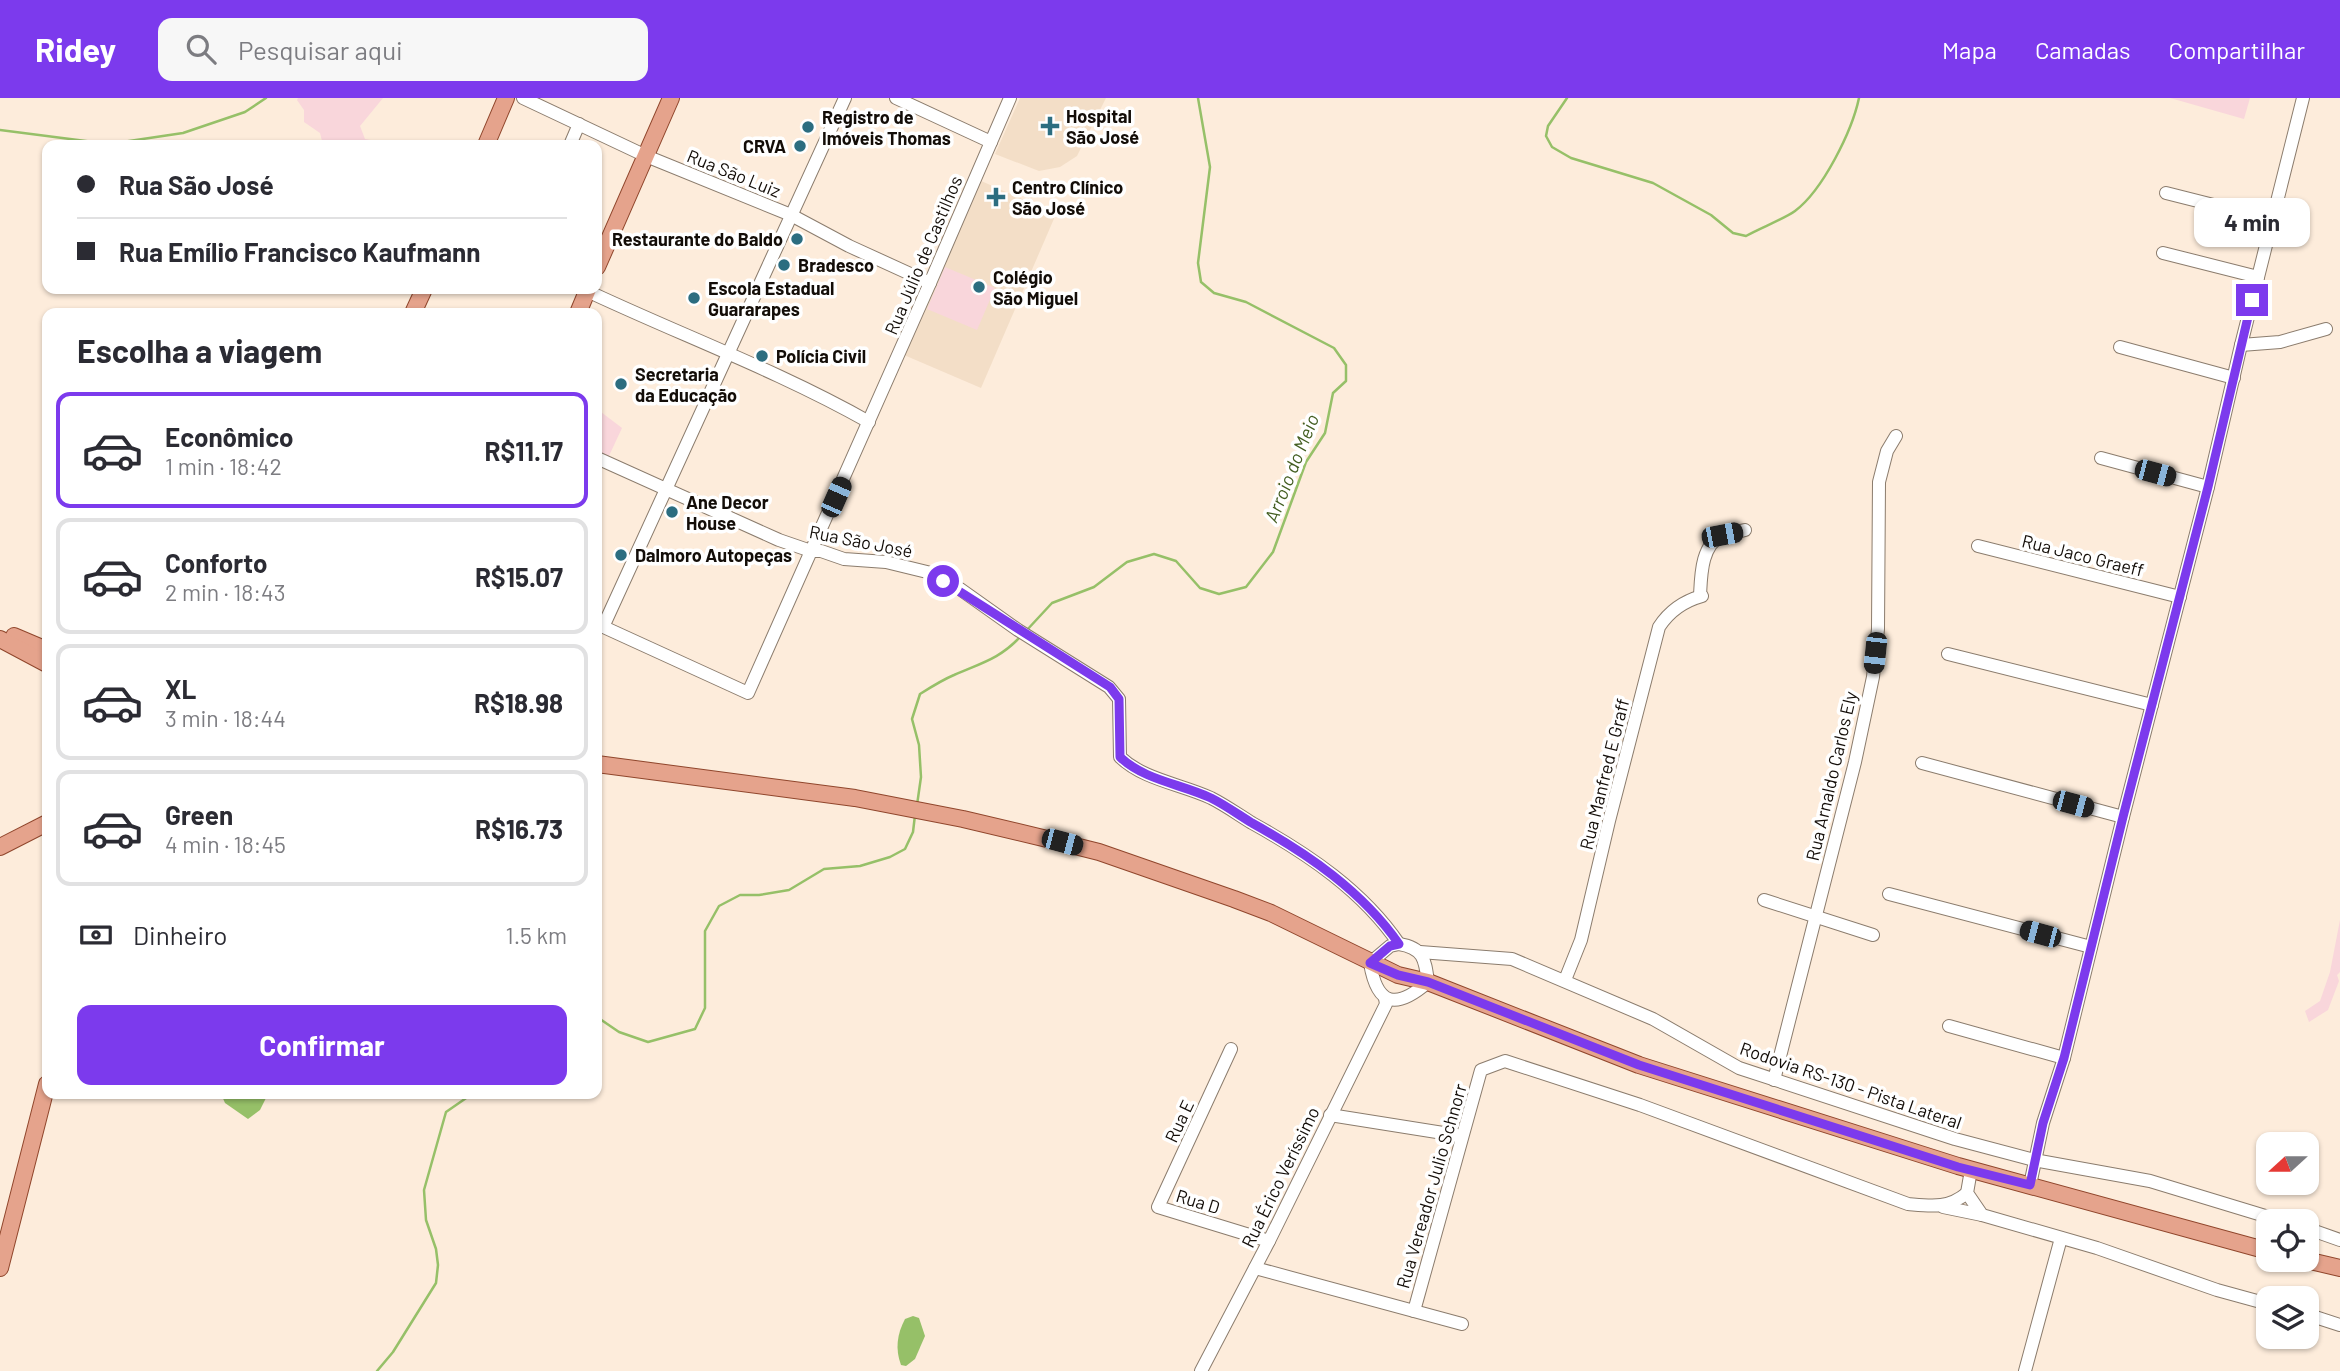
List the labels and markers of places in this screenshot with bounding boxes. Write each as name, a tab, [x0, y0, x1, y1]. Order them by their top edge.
place label: Hospital São José	[1066, 105, 1139, 148]
place label: Registro de Imóveis Thomas	[822, 106, 951, 149]
marker: Hospital São José	[1040, 116, 1060, 136]
marker: Registro de Imóveis Thomas	[800, 119, 816, 135]
place label: CRVA	[743, 135, 786, 157]
marker: CRVA	[792, 138, 808, 154]
place label: Centro Clínico São José	[1012, 176, 1123, 219]
marker: Centro Clínico São José	[986, 187, 1006, 207]
place label: Restaurante do Baldo	[612, 228, 783, 250]
marker: Restaurante do Baldo	[789, 231, 805, 247]
place label: Bradesco	[798, 254, 874, 276]
marker: Bradesco	[776, 257, 792, 273]
place label: Colégio São Miguel	[993, 266, 1078, 309]
place label: Escola Estadual Guararapes	[708, 277, 834, 320]
marker: Colégio São Miguel	[971, 279, 987, 295]
marker: Escola Estadual Guararapes	[686, 290, 702, 306]
place label: Polícia Civil	[776, 345, 866, 367]
marker: Polícia Civil	[754, 348, 770, 364]
place label: Secretaria da Educação	[635, 363, 737, 406]
marker: Secretaria da Educação	[613, 376, 629, 392]
place label: Ane Decor House	[686, 491, 769, 534]
marker: Ane Decor House	[664, 504, 680, 520]
place label: Dalmoro Autopeças	[635, 544, 792, 566]
marker: Dalmoro Autopeças	[613, 547, 629, 563]

